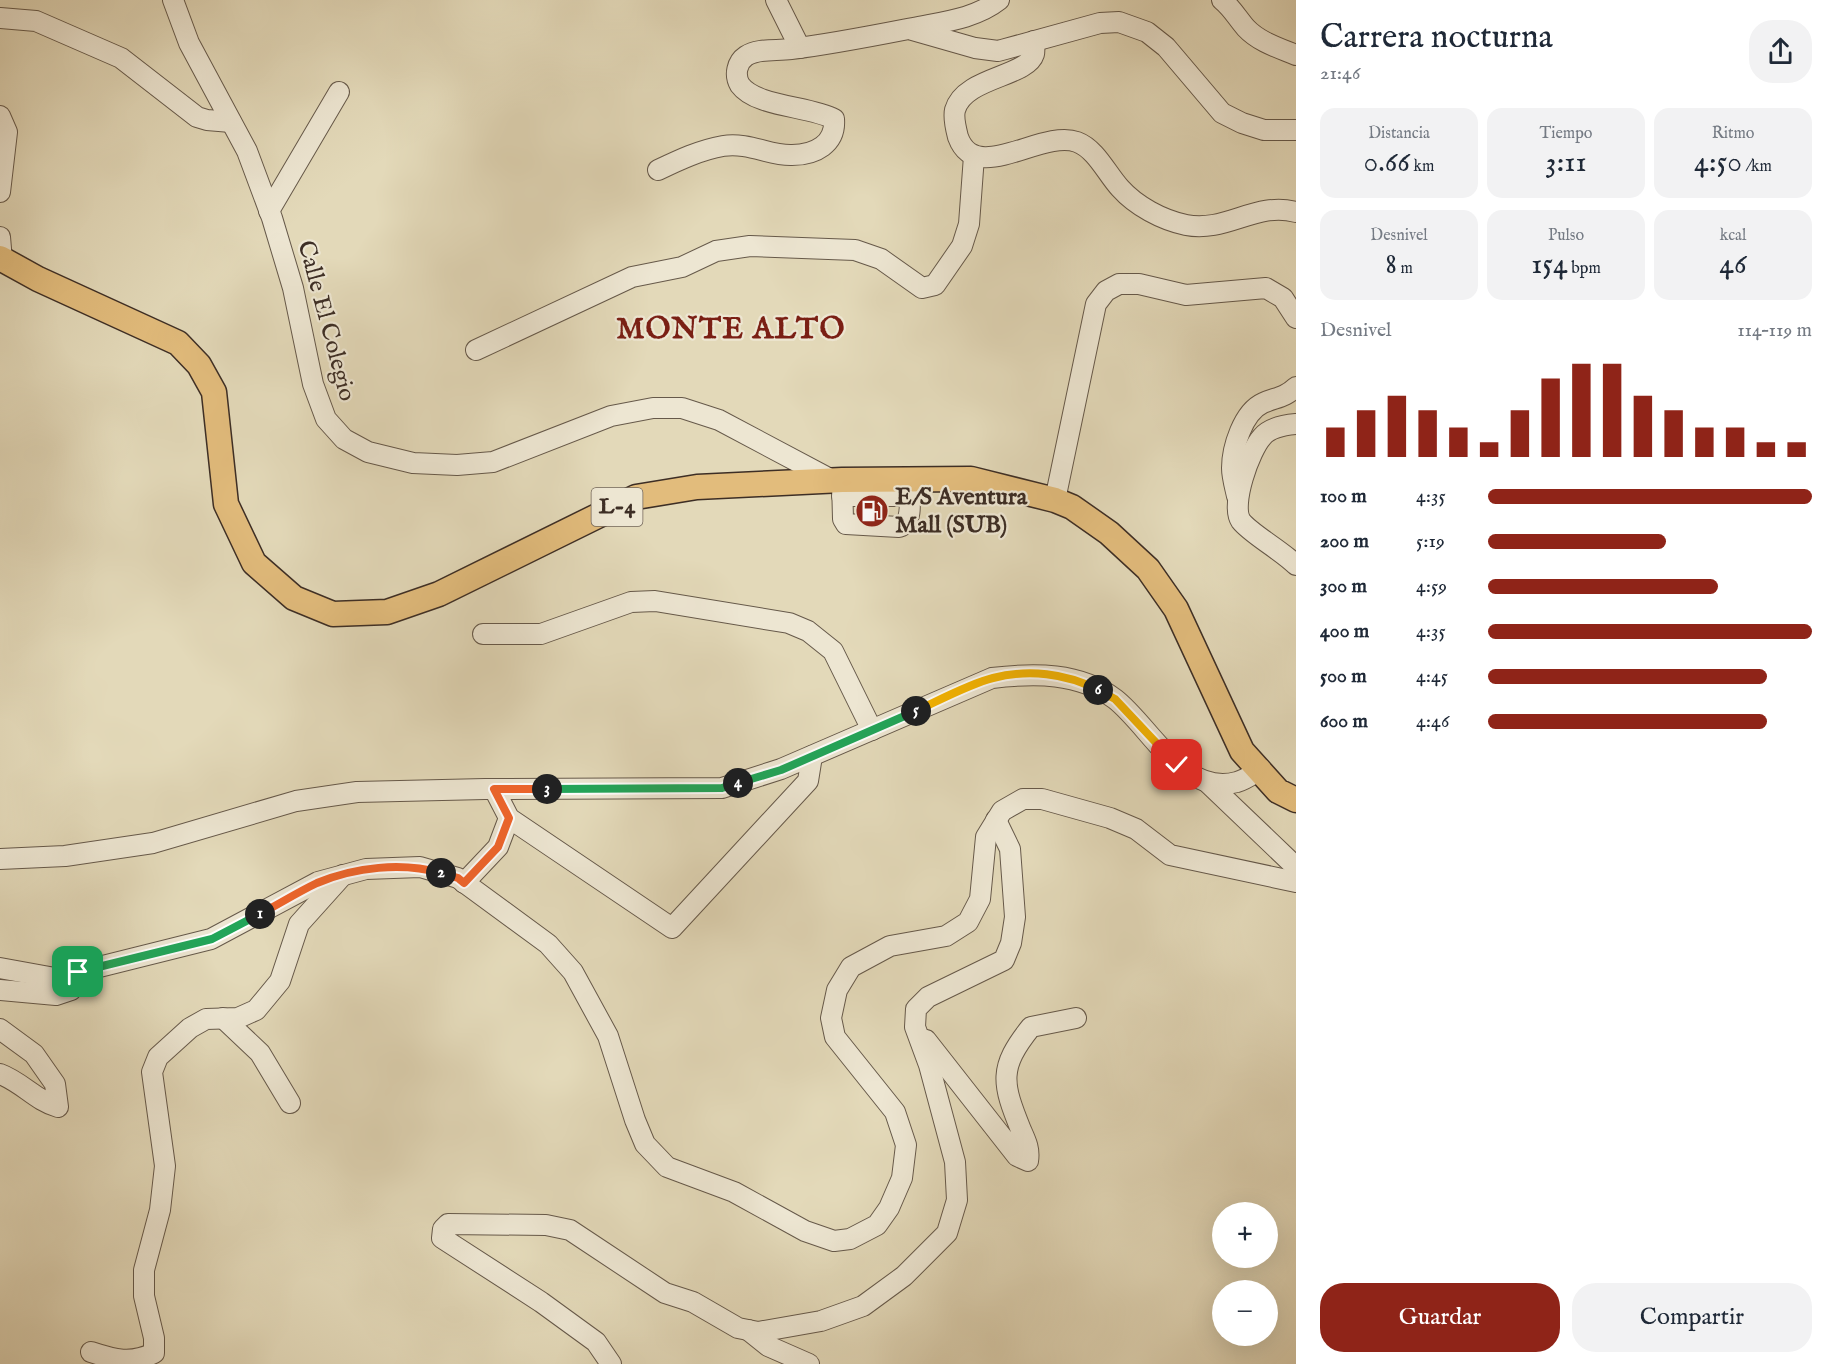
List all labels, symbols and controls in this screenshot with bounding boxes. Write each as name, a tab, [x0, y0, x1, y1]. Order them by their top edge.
text: Carrera nocturna	[1320, 17, 1553, 59]
button: share	[1749, 20, 1812, 83]
text: 21:46	[1320, 61, 1360, 86]
text: Distancia	[1368, 124, 1430, 144]
text: Tiempo	[1540, 124, 1592, 144]
text: Ritmo	[1712, 124, 1754, 144]
text: 0.66	[1364, 144, 1410, 182]
text: 3:11	[1545, 144, 1587, 182]
text: 4:50	[1694, 144, 1742, 182]
text: km	[1410, 157, 1434, 177]
text: /km	[1742, 157, 1772, 177]
text: Desnivel	[1370, 226, 1428, 246]
text: Pulso	[1548, 226, 1584, 246]
text: kcal	[1720, 226, 1746, 246]
street label: Calle El Colegio	[290, 237, 362, 405]
text: 8	[1385, 246, 1397, 284]
text: 154	[1531, 246, 1568, 284]
text: 46	[1719, 246, 1747, 284]
text: m	[1397, 259, 1413, 279]
text: bpm	[1568, 259, 1601, 279]
district label: MONTE ALTO	[616, 311, 846, 349]
text: Desnivel	[1320, 318, 1392, 343]
text: 114–119 m	[1737, 318, 1812, 343]
place label: E/S Aventura Mall (SUB)	[895, 482, 1028, 541]
text: 100 m	[1320, 484, 1367, 509]
text: 4:35	[1416, 484, 1446, 509]
road number: L-4	[592, 488, 642, 526]
fuel station icon: E/S Aventura Mall (SUB)	[854, 493, 890, 529]
text: 200 m	[1320, 529, 1369, 554]
text: 5:19	[1416, 529, 1445, 554]
text: 300 m	[1320, 574, 1367, 599]
text: 4:59	[1416, 574, 1447, 599]
text: 400 m	[1320, 619, 1369, 644]
text: 4:35	[1416, 619, 1446, 644]
text: 500 m	[1320, 664, 1367, 689]
text: 4:45	[1416, 664, 1448, 689]
pin: 6	[1083, 675, 1113, 705]
text: 6	[1095, 680, 1101, 700]
pin: 5	[901, 696, 931, 726]
text: 5	[913, 701, 919, 721]
text: 600 m	[1320, 709, 1368, 734]
text: 4:46	[1416, 709, 1449, 734]
pin	[1151, 739, 1202, 790]
icon: check	[1160, 748, 1193, 781]
pin: 4	[723, 768, 753, 798]
text: 4	[734, 773, 742, 793]
pin: 3	[532, 774, 562, 804]
text: 3	[544, 779, 550, 799]
pin: 2	[426, 858, 456, 888]
text: 2	[437, 863, 445, 883]
pin: 1	[245, 899, 275, 929]
text: 1	[257, 904, 263, 924]
pin	[52, 946, 103, 997]
icon: arrive	[61, 955, 94, 988]
map controls	[1212, 1202, 1278, 1346]
button: +	[1212, 1202, 1278, 1268]
button: −	[1212, 1280, 1278, 1346]
button: Guardar	[1320, 1283, 1560, 1352]
button: Compartir	[1572, 1283, 1812, 1352]

